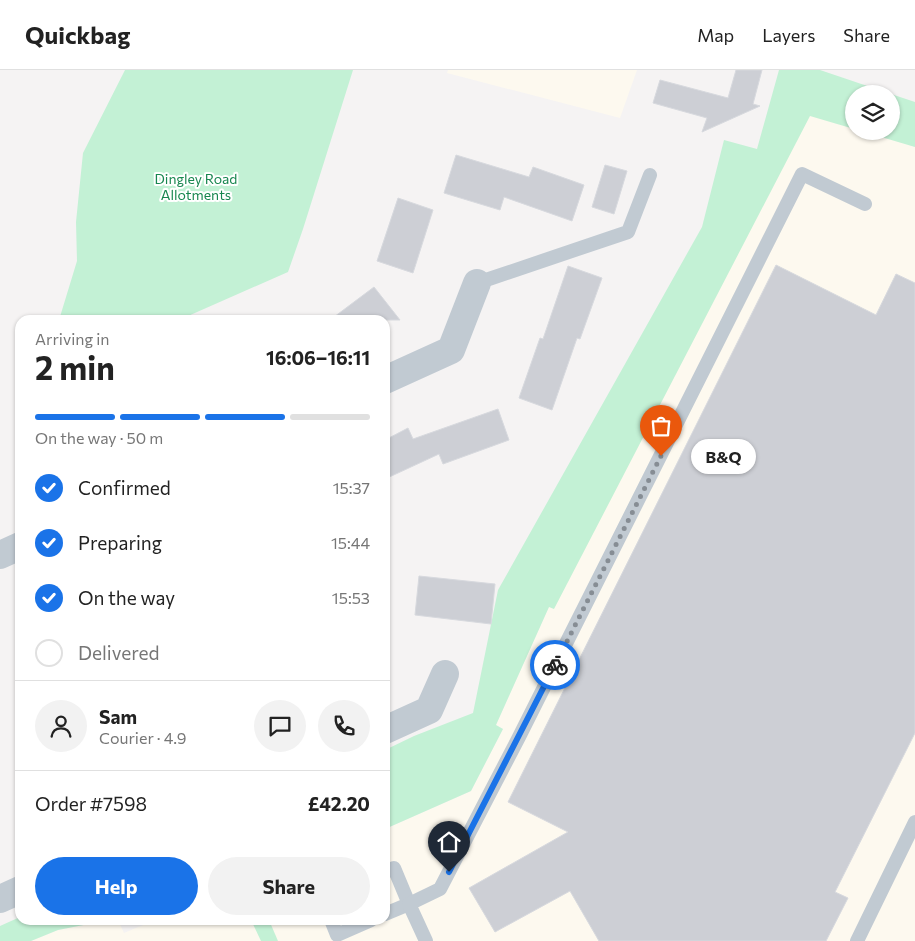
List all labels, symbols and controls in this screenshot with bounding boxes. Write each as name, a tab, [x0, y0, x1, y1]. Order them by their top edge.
text: Quickbag	[25, 20, 130, 49]
text: Map	[697, 24, 734, 46]
text: Layers	[762, 24, 815, 46]
text: Share	[843, 24, 890, 46]
map controls	[845, 85, 900, 140]
button: layers	[845, 85, 900, 140]
park label: Dingley Road Allotments	[155, 170, 237, 203]
text: Arriving in	[35, 329, 109, 348]
text: 16:06–16:11	[266, 346, 370, 369]
text: 2 min	[35, 347, 115, 387]
pin	[640, 405, 682, 456]
icon: bag	[647, 412, 675, 440]
text: On the way · 50 m	[35, 428, 163, 447]
callout: B&Q	[691, 438, 756, 474]
text: B&Q	[706, 447, 741, 466]
icon: check	[35, 474, 63, 502]
text: Confirmed	[78, 476, 171, 499]
text: 15:37	[333, 478, 370, 497]
icon: check	[35, 529, 63, 557]
text: Preparing	[78, 531, 162, 554]
text: 15:44	[331, 533, 370, 552]
icon: check	[35, 584, 63, 612]
text: On the way	[78, 586, 175, 609]
text: 15:53	[332, 588, 370, 607]
courier	[530, 640, 580, 690]
text: Delivered	[78, 641, 159, 664]
icon: bike	[541, 651, 569, 679]
button: person	[35, 700, 87, 752]
button: chat	[254, 700, 306, 752]
button: phone	[318, 700, 370, 752]
text: Sam	[99, 705, 137, 728]
text: Courier · 4.9	[99, 728, 186, 747]
text: Order #7598	[35, 792, 147, 815]
text: £42.20	[308, 792, 370, 815]
pin	[428, 821, 470, 872]
icon: home	[435, 828, 463, 856]
button: Help	[35, 857, 198, 915]
button: Share	[208, 857, 370, 915]

